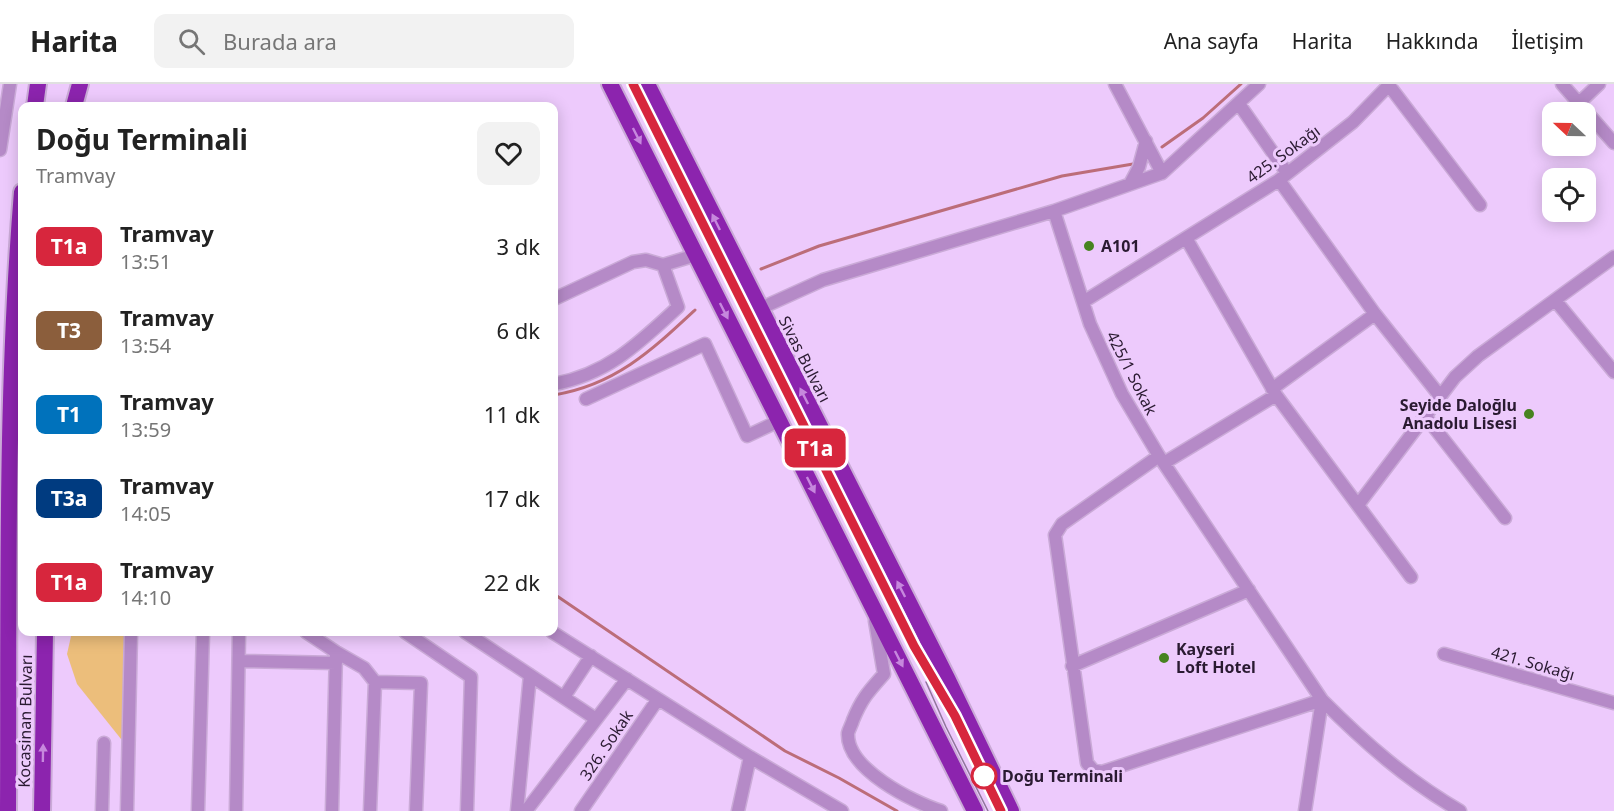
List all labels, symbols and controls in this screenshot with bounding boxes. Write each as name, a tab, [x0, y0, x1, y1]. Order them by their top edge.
search box	[154, 14, 574, 68]
text: Harita	[30, 22, 118, 60]
icon: search	[175, 25, 208, 58]
text: Burada ara	[223, 26, 337, 56]
text: Ana sayfa	[1164, 27, 1259, 55]
text: Harita	[1292, 27, 1353, 55]
text: Hakkında	[1386, 27, 1479, 55]
text: İletişim	[1512, 27, 1584, 55]
north arrow	[1542, 102, 1596, 156]
map controls	[1542, 102, 1596, 222]
text: Doğu Terminali	[36, 120, 248, 158]
street label: 425. Sokağı	[1242, 120, 1324, 188]
button: heart	[477, 122, 540, 185]
one-way arrow	[632, 128, 641, 145]
text: Tramvay	[36, 162, 115, 189]
button: locate	[1542, 168, 1596, 222]
one-way arrow	[711, 214, 721, 231]
text: Tramvay	[120, 218, 214, 248]
text: 3 dk	[496, 231, 540, 261]
text: T1a	[51, 232, 87, 260]
place label: A101	[1101, 235, 1140, 257]
marker: A101	[1082, 239, 1096, 253]
text: 13:51	[120, 248, 171, 275]
text: Tramvay	[120, 302, 214, 332]
one-way arrow	[719, 302, 729, 319]
street label: Sivas Bulvarı	[774, 312, 836, 406]
text: 6 dk	[496, 315, 540, 345]
text: T3	[57, 316, 81, 344]
street label: 425/1 Sokak	[1101, 327, 1163, 419]
text: 13:54	[120, 332, 171, 359]
text: Tramvay	[120, 386, 214, 416]
one-way arrow	[799, 388, 808, 405]
place label: Seyide Daloğlu Anadolu Lisesi	[1400, 394, 1517, 434]
text: 11 dk	[484, 399, 540, 429]
text: T1	[57, 400, 81, 428]
marker: Seyide Daloğlu Anadolu Lisesi	[1522, 407, 1536, 421]
text: 13:59	[120, 416, 171, 443]
line badge: T1a	[780, 428, 850, 468]
text: T1a	[797, 434, 833, 462]
text: Tramvay	[120, 470, 214, 500]
one-way arrow	[806, 477, 816, 494]
text: 17 dk	[484, 483, 540, 513]
text: T3a	[51, 484, 87, 512]
text: 14:05	[120, 500, 171, 527]
text: Tramvay	[120, 554, 214, 584]
text: 22 dk	[484, 567, 540, 597]
text: T1a	[51, 568, 87, 596]
one-way arrow	[897, 580, 907, 598]
text: 14:10	[120, 584, 171, 611]
place label: Kayseri Loft Hotel	[1176, 638, 1256, 678]
street label: 421. Sokağı	[1489, 641, 1577, 685]
one-way arrow	[894, 651, 903, 668]
marker: Kayseri Loft Hotel	[1157, 651, 1171, 665]
street label: Kocasinan Bulvarı	[13, 654, 37, 788]
street label: 326. Sokak	[574, 705, 638, 784]
one-way arrow	[38, 743, 47, 762]
marker: Doğu Terminali	[971, 763, 997, 789]
place label: Doğu Terminali	[1002, 765, 1123, 787]

